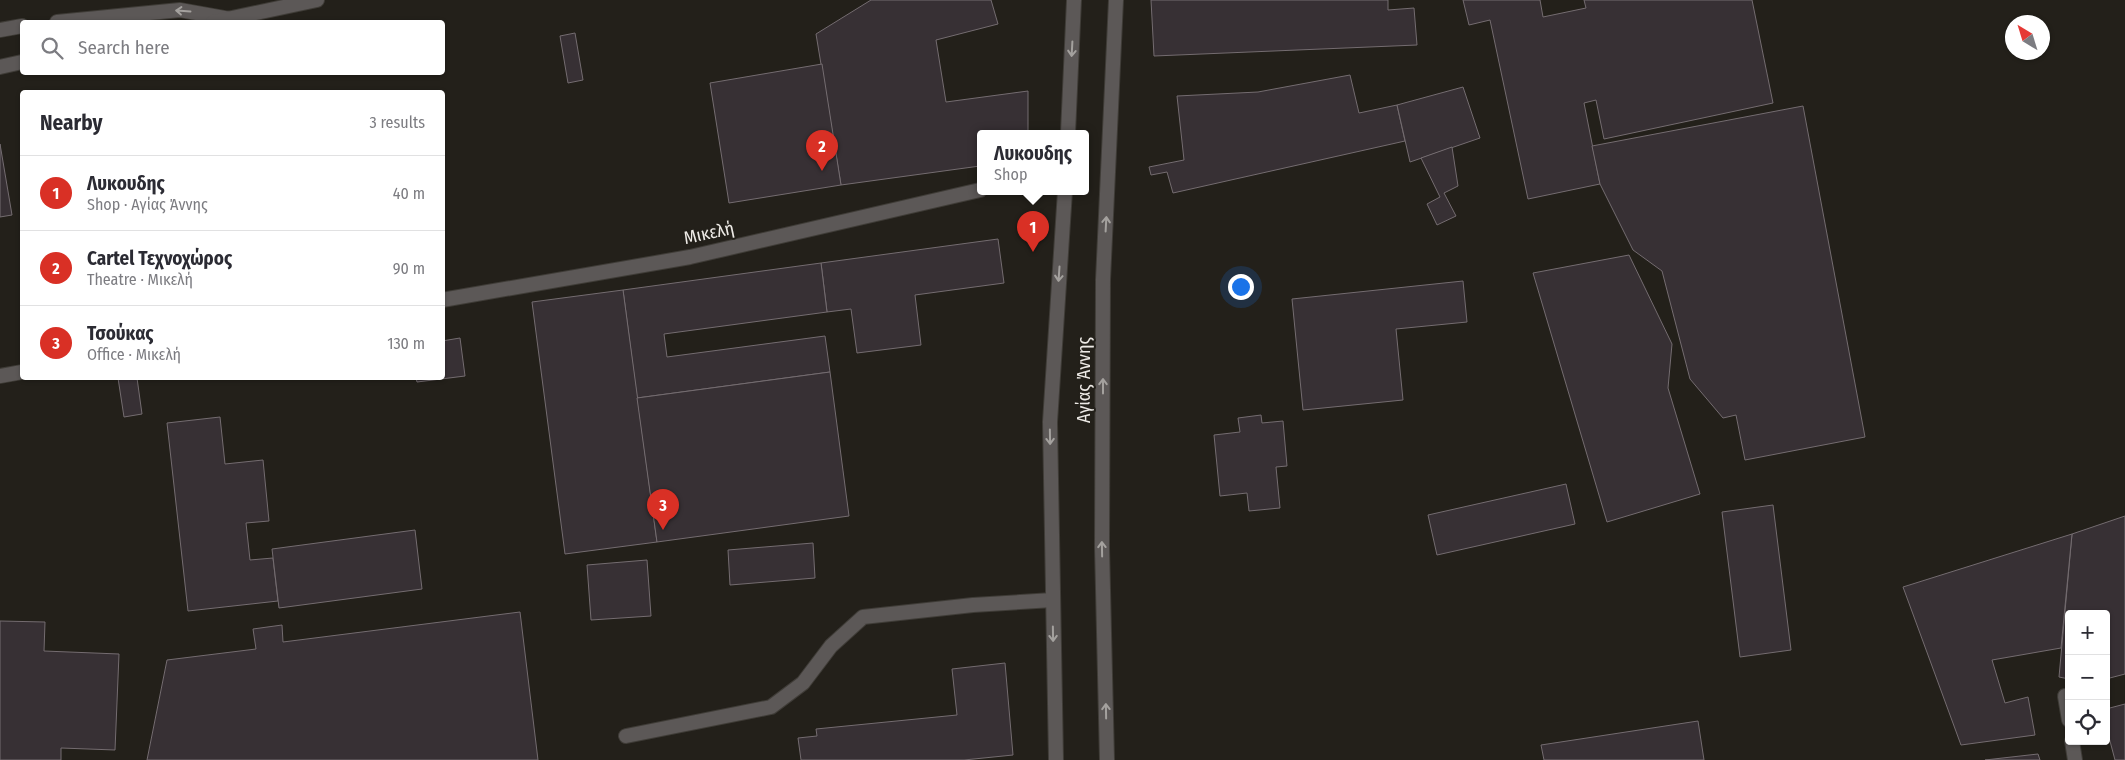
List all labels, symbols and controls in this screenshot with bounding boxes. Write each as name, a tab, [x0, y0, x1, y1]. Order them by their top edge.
one-way arrow	[175, 6, 191, 16]
north arrow	[2005, 15, 2050, 60]
search box	[20, 20, 445, 75]
icon: search	[38, 34, 66, 62]
text: Search here	[78, 36, 170, 59]
one-way arrow	[1068, 40, 1077, 56]
text: Nearby	[40, 110, 102, 136]
text: 3 results	[369, 113, 425, 132]
pin: 2	[806, 130, 838, 171]
popup	[977, 130, 1089, 195]
text: Λυκουδης	[994, 142, 1072, 165]
text: Shop	[994, 165, 1027, 184]
text: Λυκουδης	[87, 172, 165, 195]
text: 1	[53, 184, 59, 203]
text: 40 m	[393, 184, 425, 203]
text: Shop · Αγίας Άννης	[87, 195, 208, 214]
pin: 1	[1017, 211, 1049, 252]
one-way arrow	[1101, 216, 1110, 232]
street label: Μικελή	[682, 217, 736, 249]
text: Cartel Τεχνοχώρος	[87, 247, 232, 270]
text: 2	[52, 259, 60, 278]
text: 90 m	[393, 259, 425, 278]
one-way arrow	[1055, 266, 1064, 282]
text: Theatre · Μικελή	[87, 270, 193, 289]
your location	[1228, 274, 1254, 300]
text: Τσούκας	[87, 322, 153, 345]
text: 3	[52, 334, 60, 353]
text: 130 m	[387, 334, 425, 353]
street label: Αγίας Άννης	[1073, 337, 1095, 423]
text: Office · Μικελή	[87, 345, 181, 364]
one-way arrow	[1098, 379, 1108, 395]
one-way arrow	[1045, 428, 1055, 444]
pin: 3	[647, 489, 679, 530]
one-way arrow	[1097, 541, 1107, 558]
map controls	[2065, 610, 2110, 745]
button: +	[2065, 610, 2110, 655]
one-way arrow	[1049, 626, 1058, 642]
button: −	[2065, 655, 2110, 700]
button: locate	[2065, 700, 2110, 745]
one-way arrow	[1101, 704, 1111, 720]

